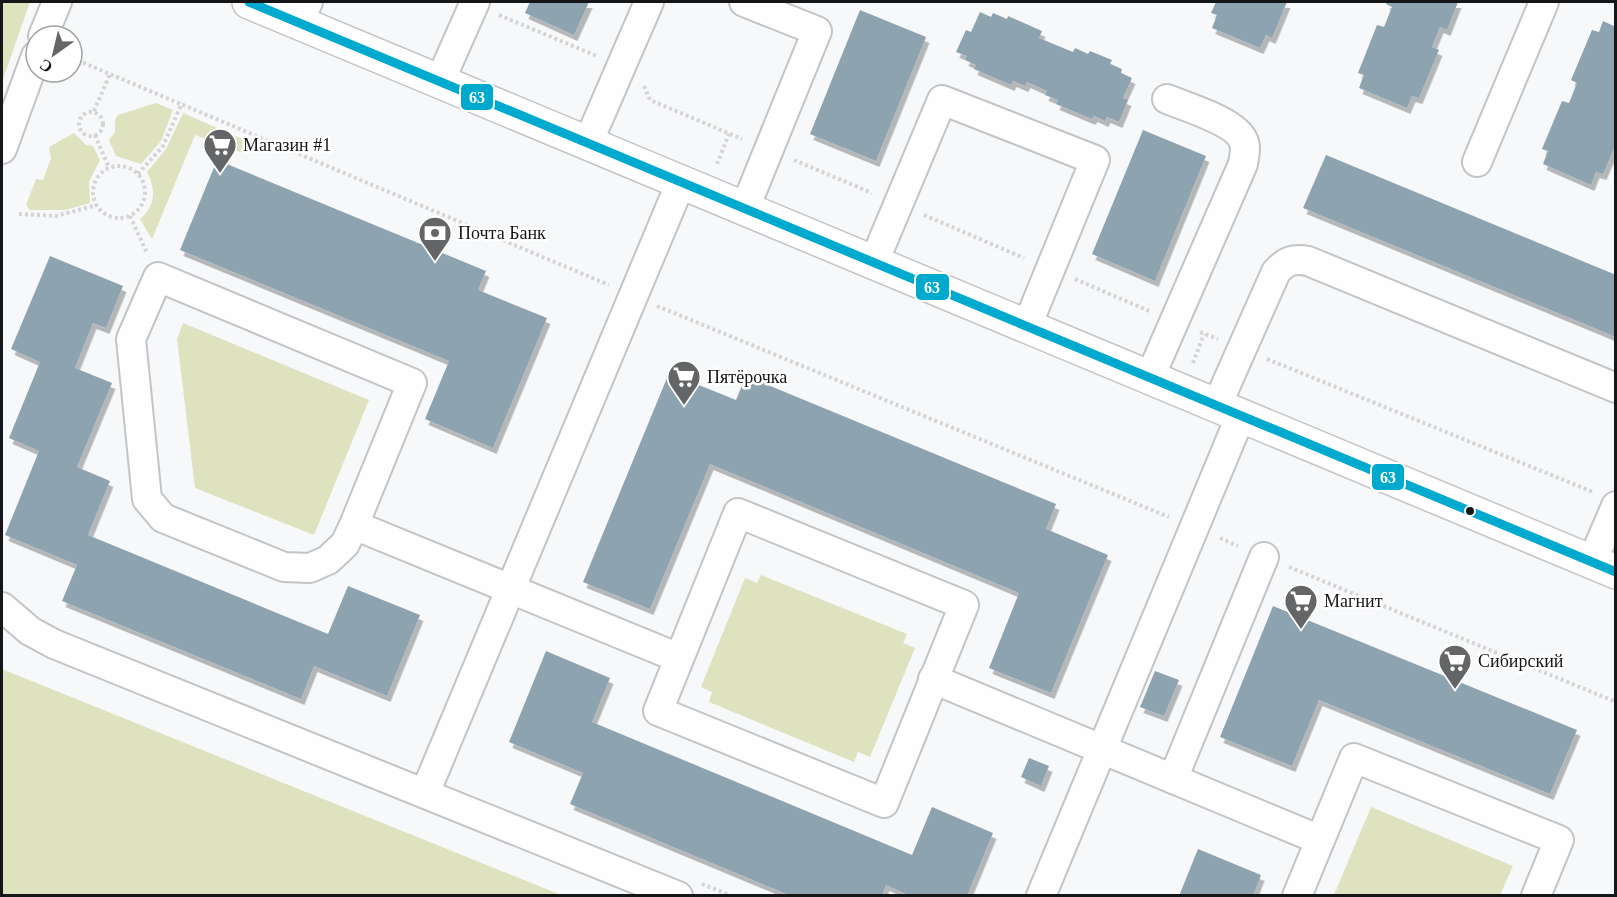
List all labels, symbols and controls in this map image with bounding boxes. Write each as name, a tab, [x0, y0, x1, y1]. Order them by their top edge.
north arrow	[24, 24, 84, 84]
text: С	[36, 56, 55, 76]
line badge: 63	[460, 83, 494, 111]
text: 63	[469, 89, 485, 106]
supermarket icon: Магазин #1	[202, 127, 238, 174]
place label: Магазин #1	[243, 135, 331, 155]
bank icon: Почта Банк	[417, 215, 453, 262]
place label: Почта Банк	[458, 223, 546, 243]
line badge: 63	[915, 273, 950, 301]
text: 63	[924, 279, 940, 296]
supermarket icon: Пятёрочка	[666, 359, 702, 406]
place label: Пятёрочка	[707, 367, 787, 387]
line badge: 63	[1371, 463, 1405, 491]
text: 63	[1380, 469, 1396, 486]
unlabelled marker	[1464, 505, 1476, 517]
supermarket icon: Магнит	[1283, 583, 1319, 630]
place label: Магнит	[1324, 591, 1383, 611]
supermarket icon: Сибирский	[1437, 643, 1473, 690]
place label: Сибирский	[1478, 651, 1564, 671]

